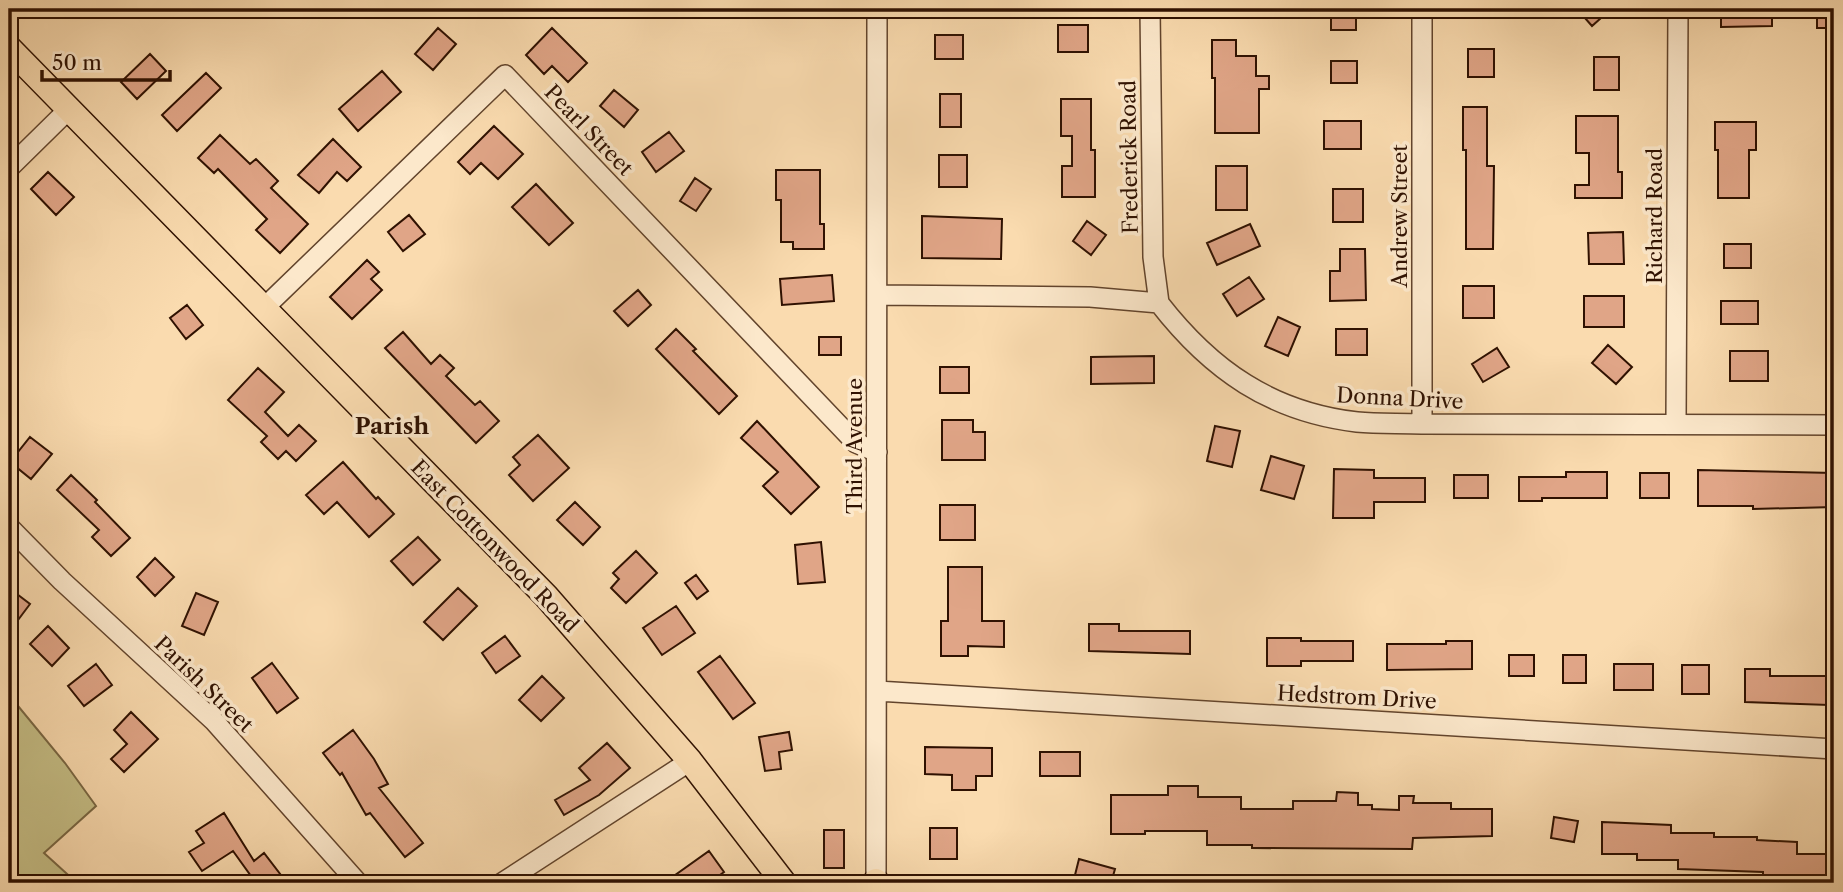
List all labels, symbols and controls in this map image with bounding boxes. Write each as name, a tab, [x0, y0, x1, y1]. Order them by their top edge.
scale bar	[42, 38, 170, 82]
text: 50 m	[52, 50, 102, 75]
street label: Pearl Street	[540, 79, 639, 181]
street label: Frederick Road	[1115, 80, 1143, 234]
street label: Andrew Street	[1387, 144, 1412, 289]
street label: Richard Road	[1642, 148, 1667, 284]
street label: Third Avenue	[842, 378, 867, 514]
street label: Donna Drive	[1336, 382, 1464, 414]
district label: Parish	[355, 412, 429, 440]
street label: East Cottonwood Road	[406, 455, 584, 638]
street label: Parish Street	[150, 631, 259, 738]
street label: Hedstrom Drive	[1277, 680, 1437, 714]

